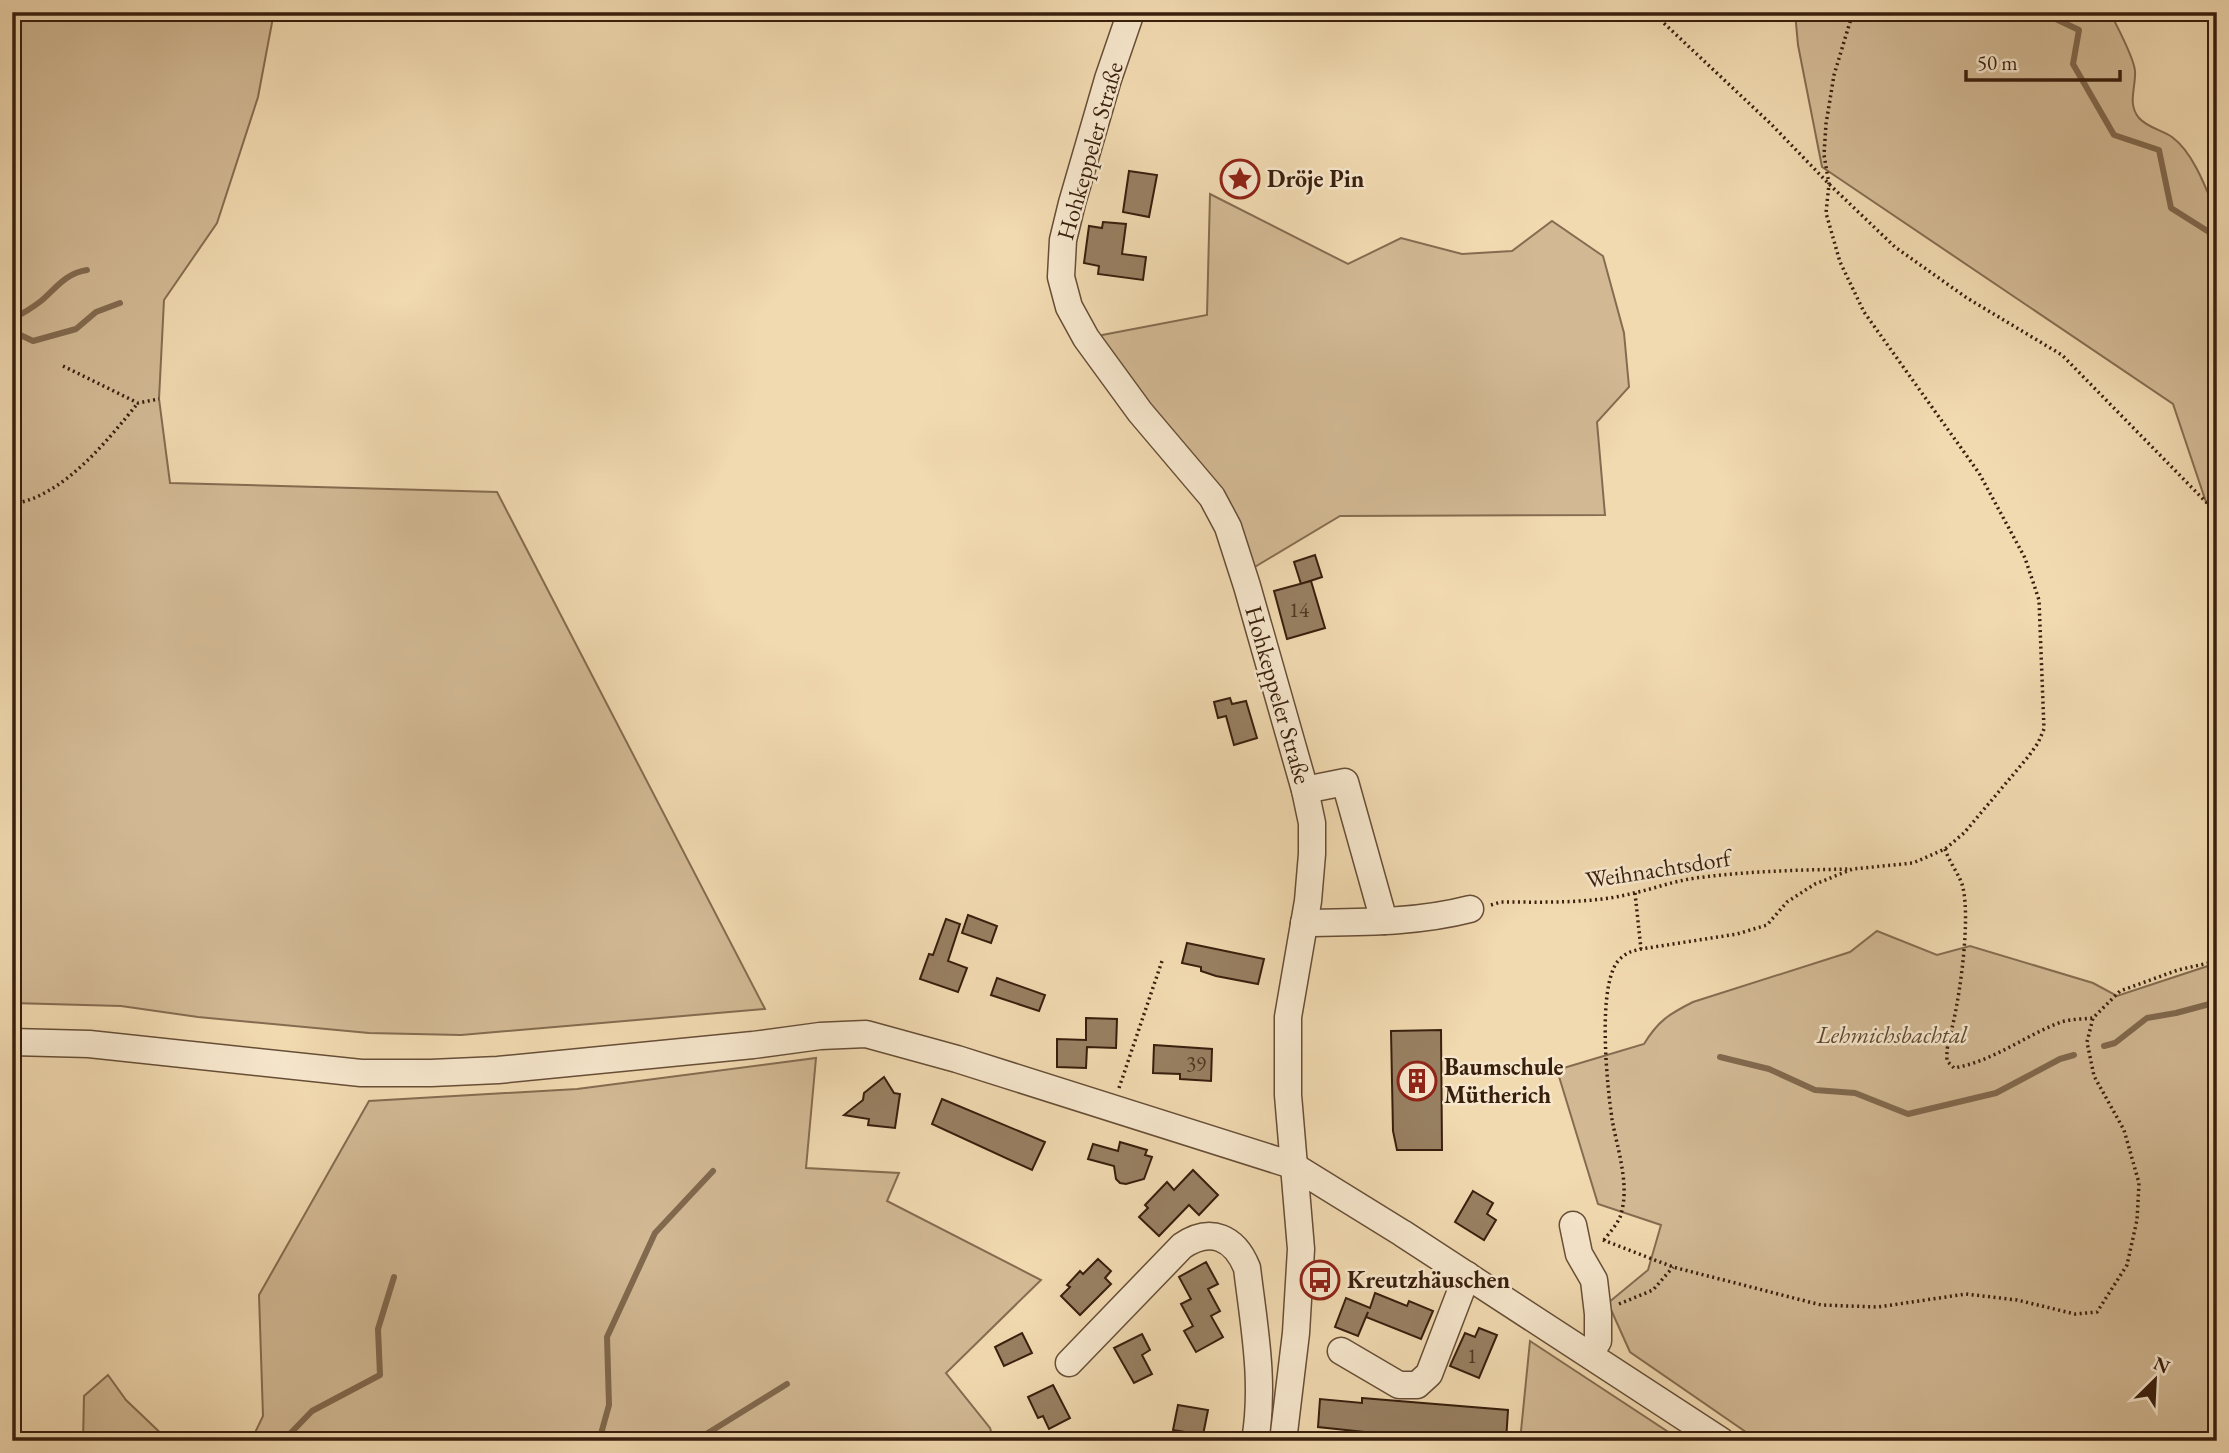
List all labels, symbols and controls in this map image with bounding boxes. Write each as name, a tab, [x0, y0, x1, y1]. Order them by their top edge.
scale bar	[1966, 38, 2120, 82]
text: 50 m	[1977, 49, 2018, 76]
street label: Hohkeppeler Straße	[1049, 58, 1130, 244]
place icon: Dröje Pin	[1219, 158, 1261, 200]
place label: Dröje Pin	[1267, 163, 1365, 195]
house number: 14	[1289, 596, 1310, 623]
street label: Hohkeppeler Straße	[1238, 602, 1319, 788]
street label: Weihnachtsdorf	[1583, 841, 1736, 895]
park label: Lehmichsbachtal	[1816, 1019, 1968, 1050]
house number: 39	[1186, 1050, 1206, 1077]
place label: Baumschule Mütherich	[1444, 1051, 1564, 1110]
building icon: Baumschule Mütherich	[1396, 1060, 1438, 1102]
bus stop icon: Kreutzhäuschen	[1299, 1259, 1341, 1301]
place label: Kreutzhäuschen	[1347, 1264, 1511, 1295]
house number: 1	[1467, 1342, 1477, 1369]
north arrow	[2120, 1344, 2190, 1414]
text: N	[2150, 1350, 2174, 1380]

